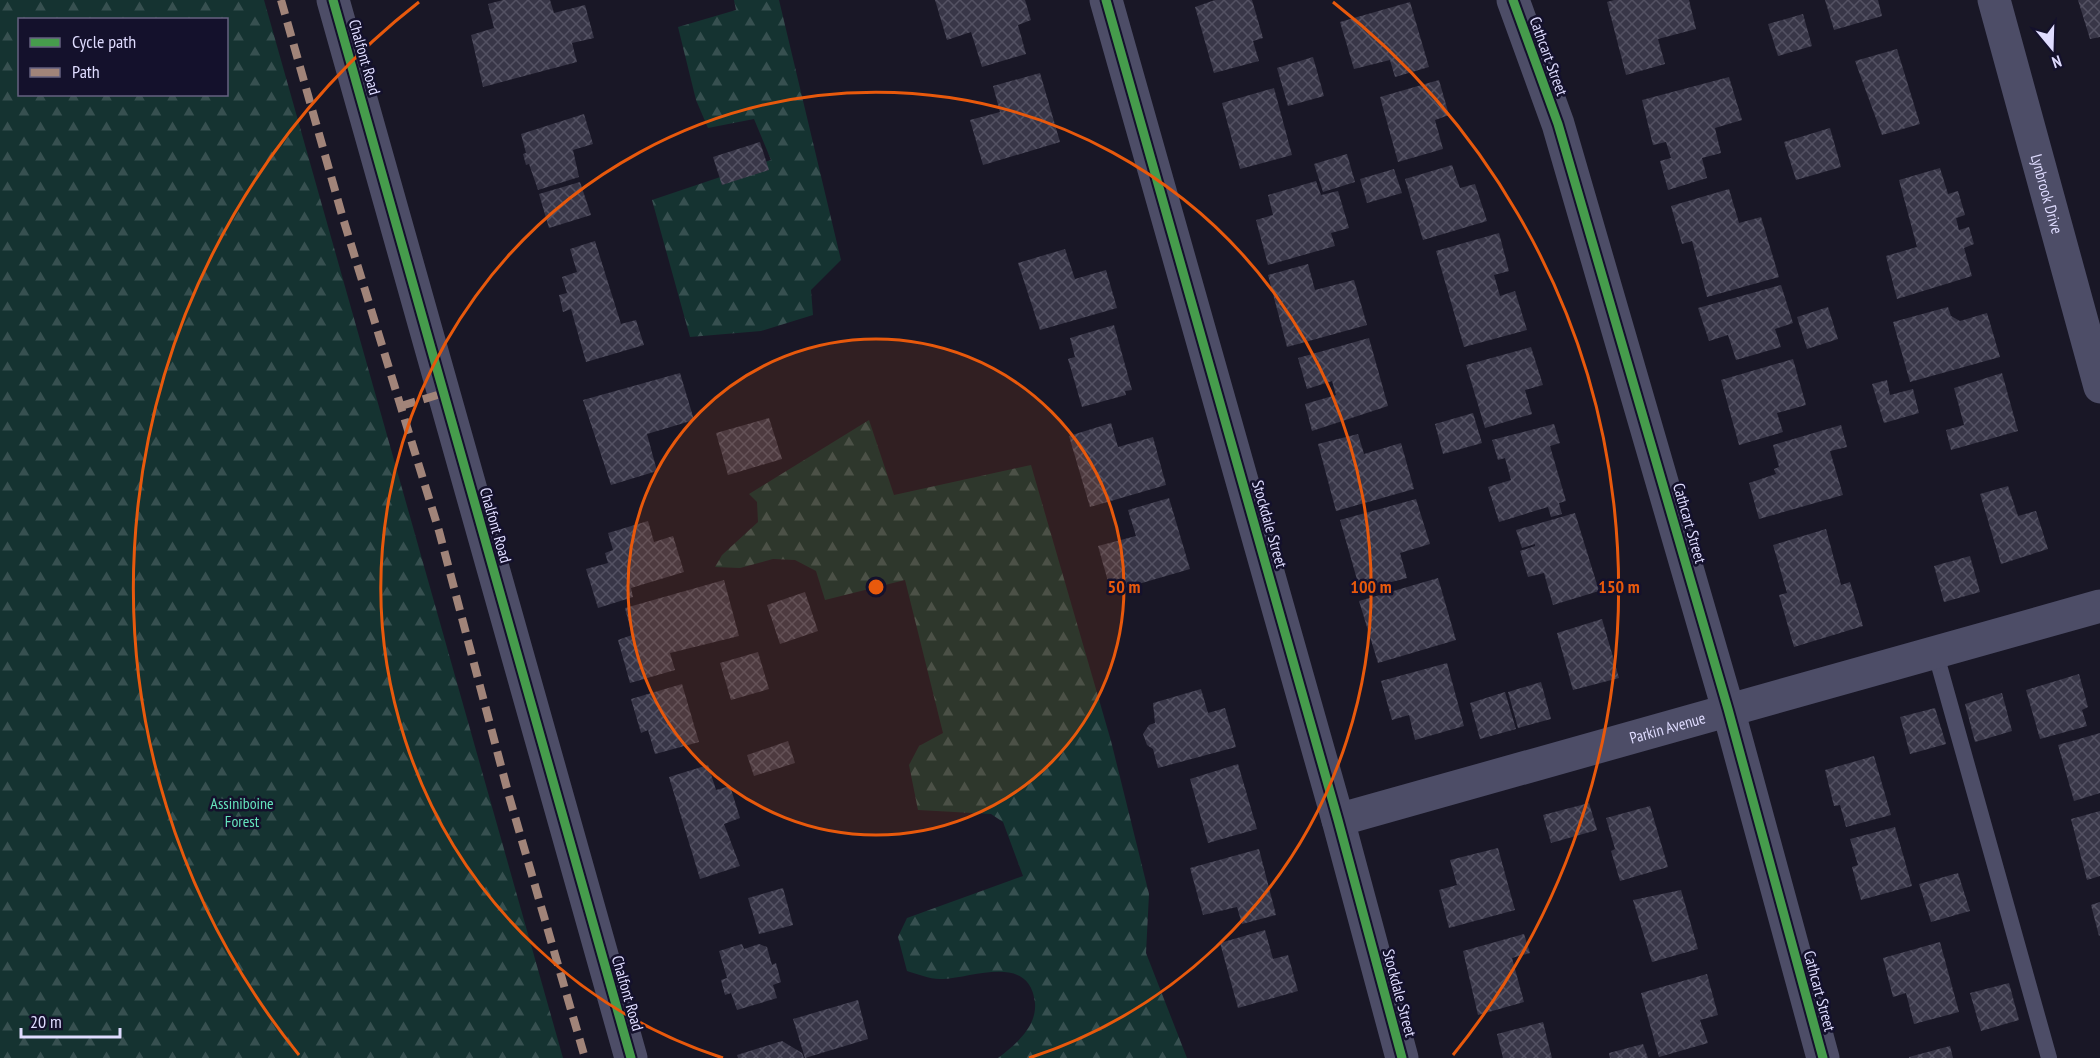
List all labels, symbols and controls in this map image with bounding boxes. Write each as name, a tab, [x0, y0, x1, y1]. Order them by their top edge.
street label: Cathcart Street	[1525, 14, 1573, 99]
street label: Chalfont Road	[345, 17, 385, 97]
legend	[18, 18, 228, 96]
north arrow	[2022, 18, 2082, 78]
text: Cycle path	[72, 30, 136, 53]
text: N	[2050, 51, 2064, 73]
text: Path	[72, 60, 100, 83]
street label: Lynbrook Drive	[2027, 152, 2068, 236]
street label: Stockdale Street	[1248, 478, 1292, 571]
street label: Cathcart Street	[1669, 480, 1711, 566]
street label: Chalfont Road	[476, 485, 516, 565]
text: 50 m	[1108, 575, 1140, 598]
text: 100 m	[1350, 575, 1392, 598]
text: 150 m	[1598, 575, 1640, 598]
centre of rings	[866, 577, 886, 597]
street label: Parkin Avenue	[1627, 707, 1707, 748]
park label: Assiniboine Forest	[210, 793, 274, 831]
street label: Stockdale Street	[1379, 947, 1421, 1040]
street label: Cathcart Street	[1800, 948, 1841, 1034]
street label: Chalfont Road	[608, 953, 648, 1033]
scale bar	[21, 1001, 120, 1039]
text: 20 m	[30, 1010, 62, 1033]

